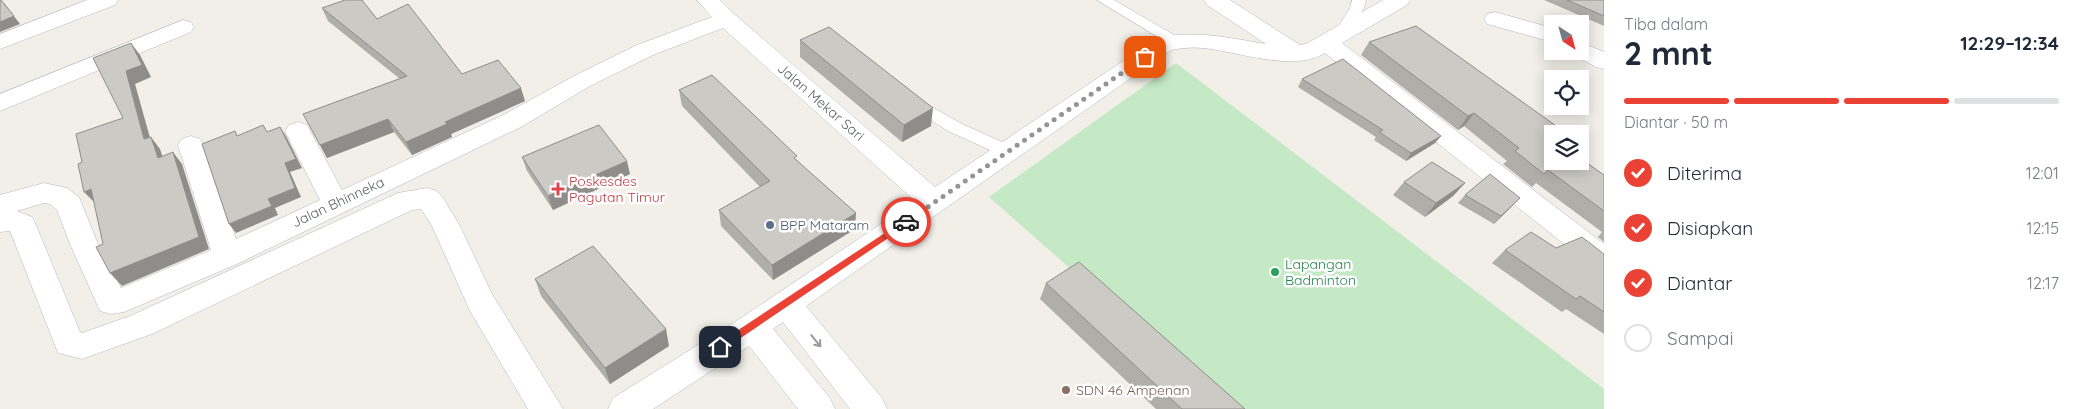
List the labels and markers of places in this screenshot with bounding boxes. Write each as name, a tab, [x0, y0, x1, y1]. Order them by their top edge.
pin	[1124, 36, 1166, 78]
place label: Poskesdes Pagutan Timur	[569, 172, 666, 206]
marker: Poskesdes Pagutan Timur	[551, 182, 565, 196]
place label: BPP Mataram	[780, 216, 869, 234]
marker: BPP Mataram	[764, 219, 776, 231]
place label: Lapangan Badminton	[1285, 255, 1356, 289]
marker: Lapangan Badminton	[1269, 266, 1281, 278]
pin	[699, 326, 741, 368]
place label: SDN 46 Ampenan	[1076, 381, 1190, 399]
marker: SDN 46 Ampenan	[1060, 384, 1072, 396]

